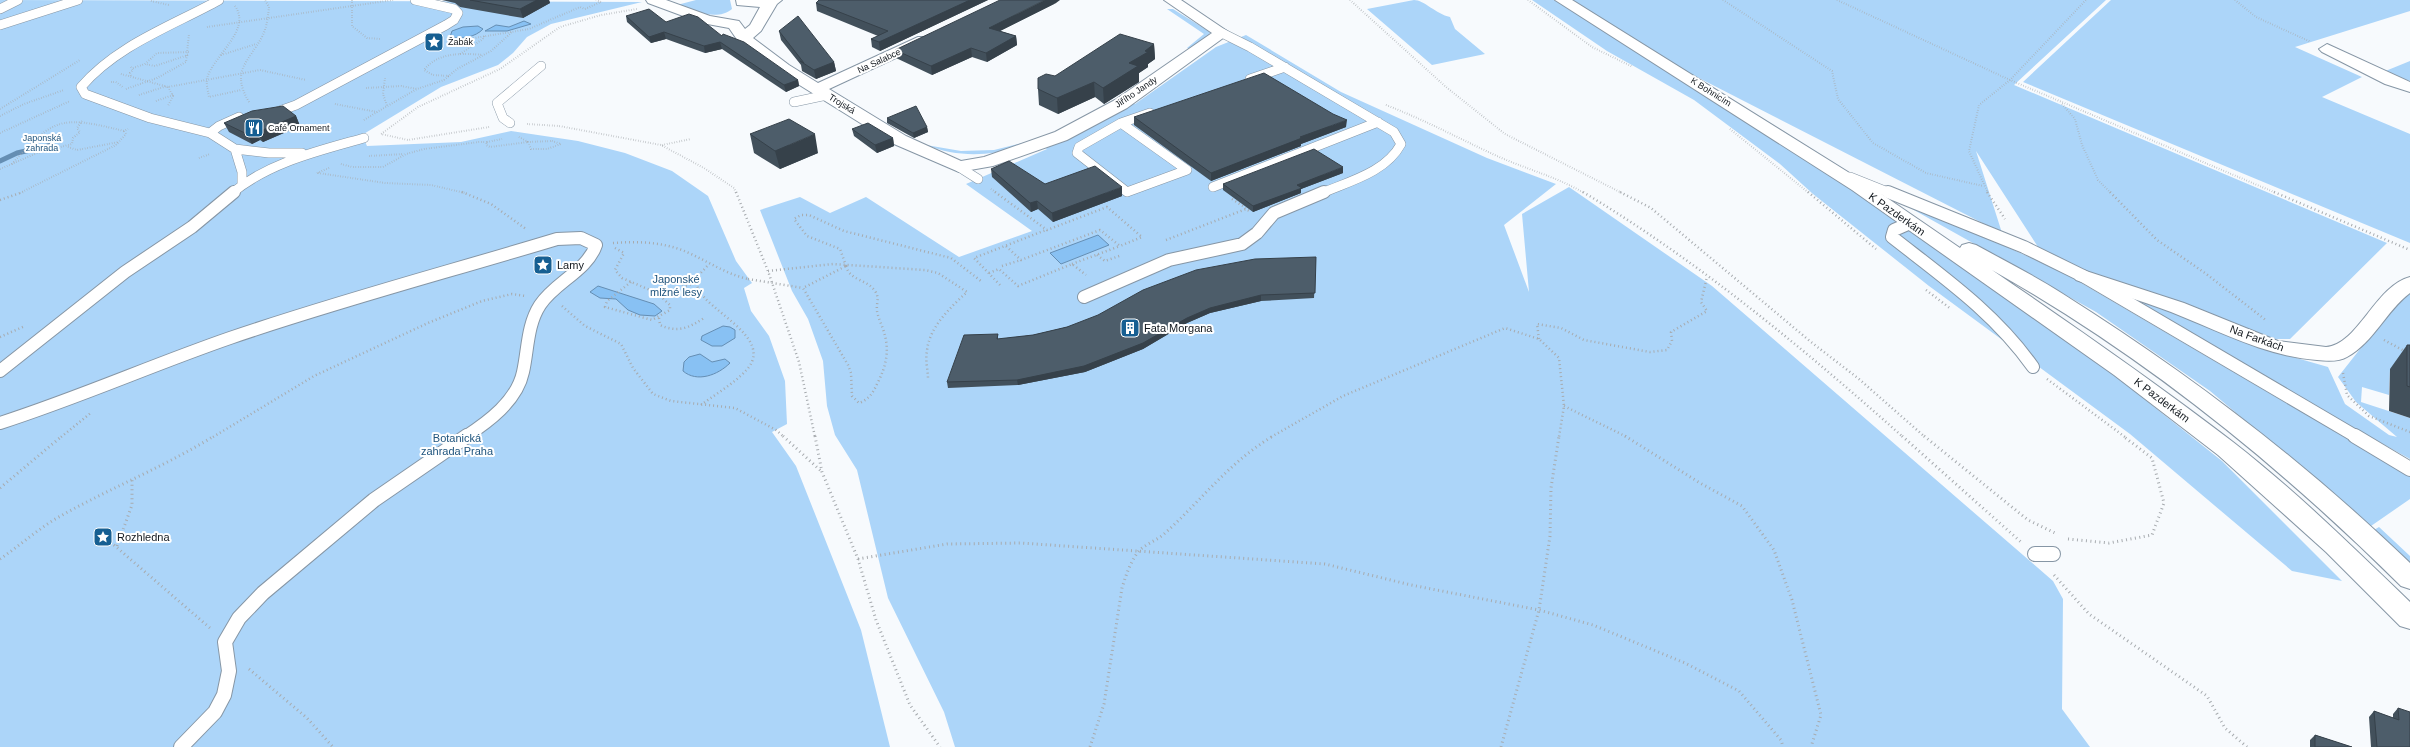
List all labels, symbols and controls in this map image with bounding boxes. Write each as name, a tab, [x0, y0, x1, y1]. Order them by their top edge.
place icon: Žabák	[423, 31, 445, 53]
place label: Žabák	[448, 37, 474, 47]
street label: Na Salabce	[856, 47, 902, 75]
street label: Jiřího Jandy	[1113, 74, 1159, 110]
street label: K Bohnicím	[1689, 76, 1733, 108]
street label: Trojská	[827, 92, 857, 116]
restaurant icon: Café Ornament	[243, 117, 265, 139]
place label: Café Ornament	[268, 123, 330, 133]
park label: Japonská zahrada	[23, 133, 61, 153]
street label: K Pazderkám	[1867, 190, 1927, 238]
place icon: Lamy	[532, 254, 554, 276]
place label: Lamy	[557, 259, 584, 271]
park label: Japonské mlžné lesy	[650, 273, 702, 298]
building icon: Fata Morgana	[1119, 317, 1141, 339]
place label: Fata Morgana	[1144, 322, 1213, 334]
street label: Na Farkách	[2228, 323, 2286, 353]
street label: K Pazderkám	[2132, 375, 2192, 425]
park label: Botanická zahrada Praha	[421, 432, 494, 457]
place icon: Rozhledna	[92, 526, 114, 548]
place label: Rozhledna	[117, 531, 170, 543]

